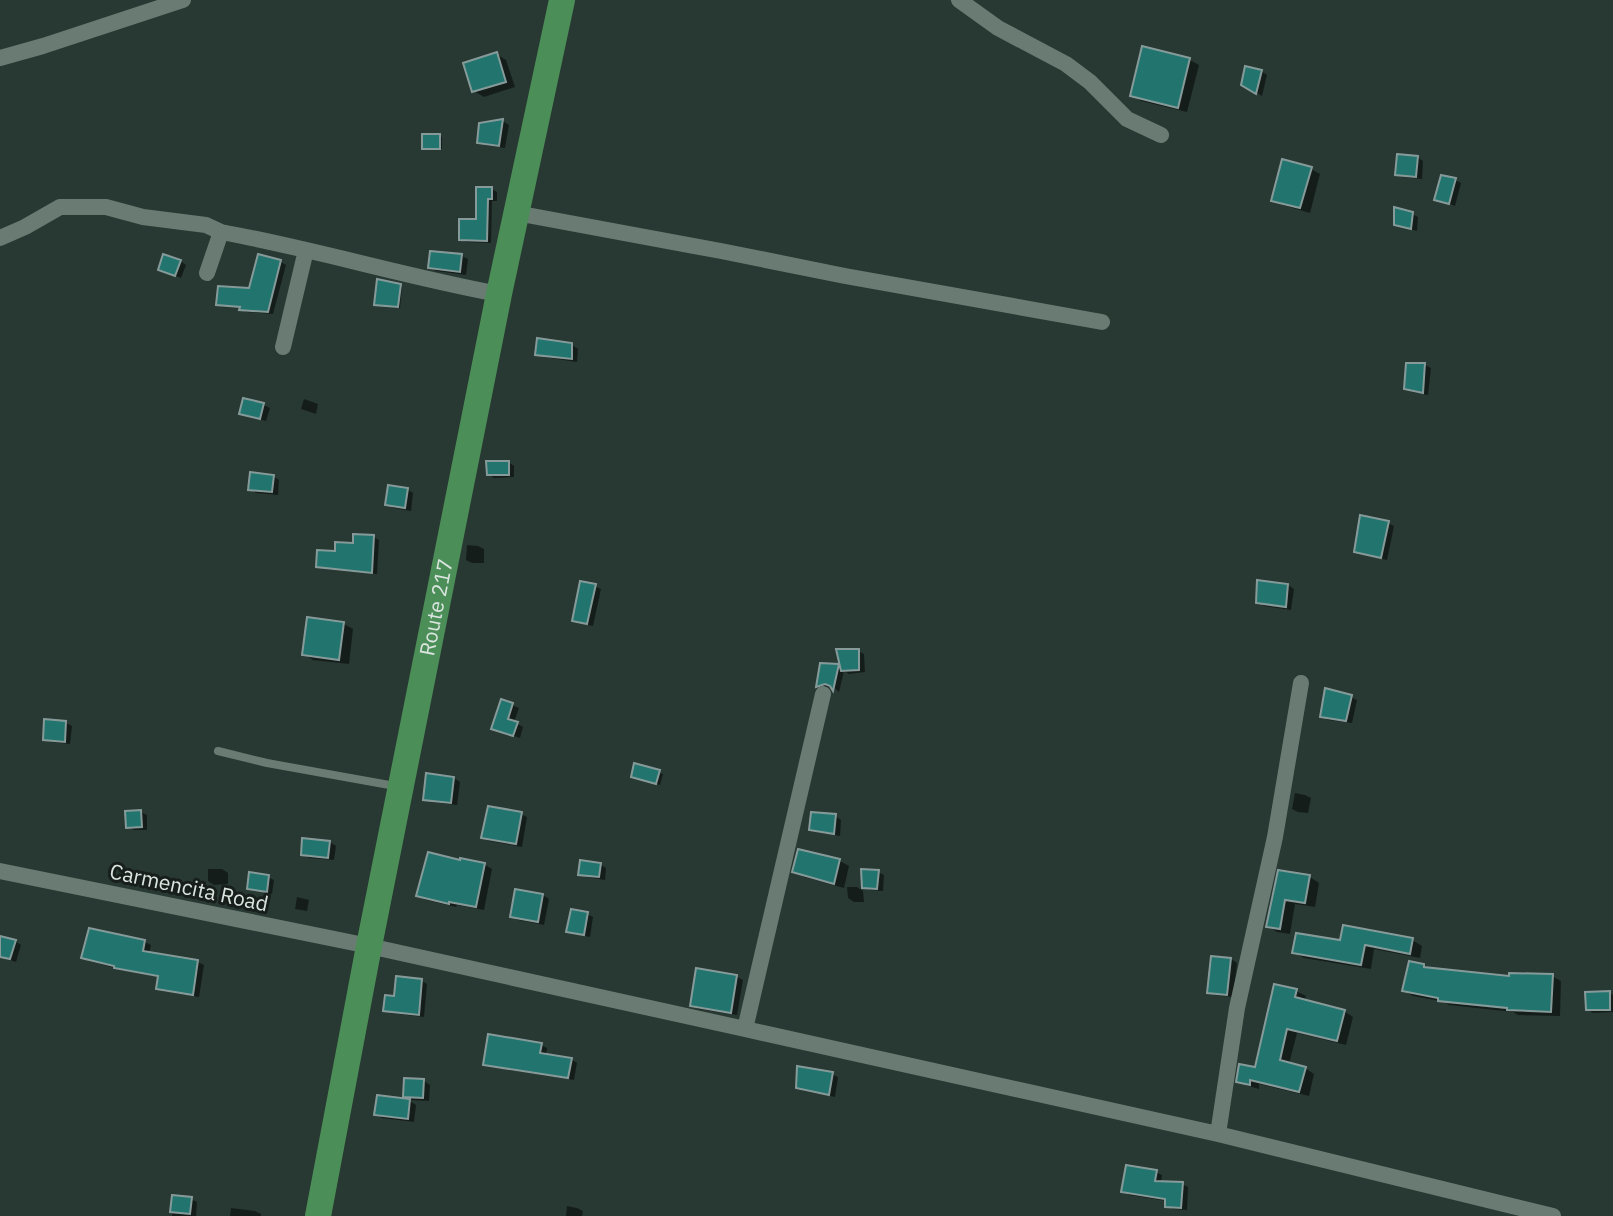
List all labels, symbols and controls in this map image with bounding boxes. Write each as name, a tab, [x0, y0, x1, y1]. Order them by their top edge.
street label: Route 217	[412, 556, 459, 658]
street label: Carmencita Road	[107, 857, 271, 917]

